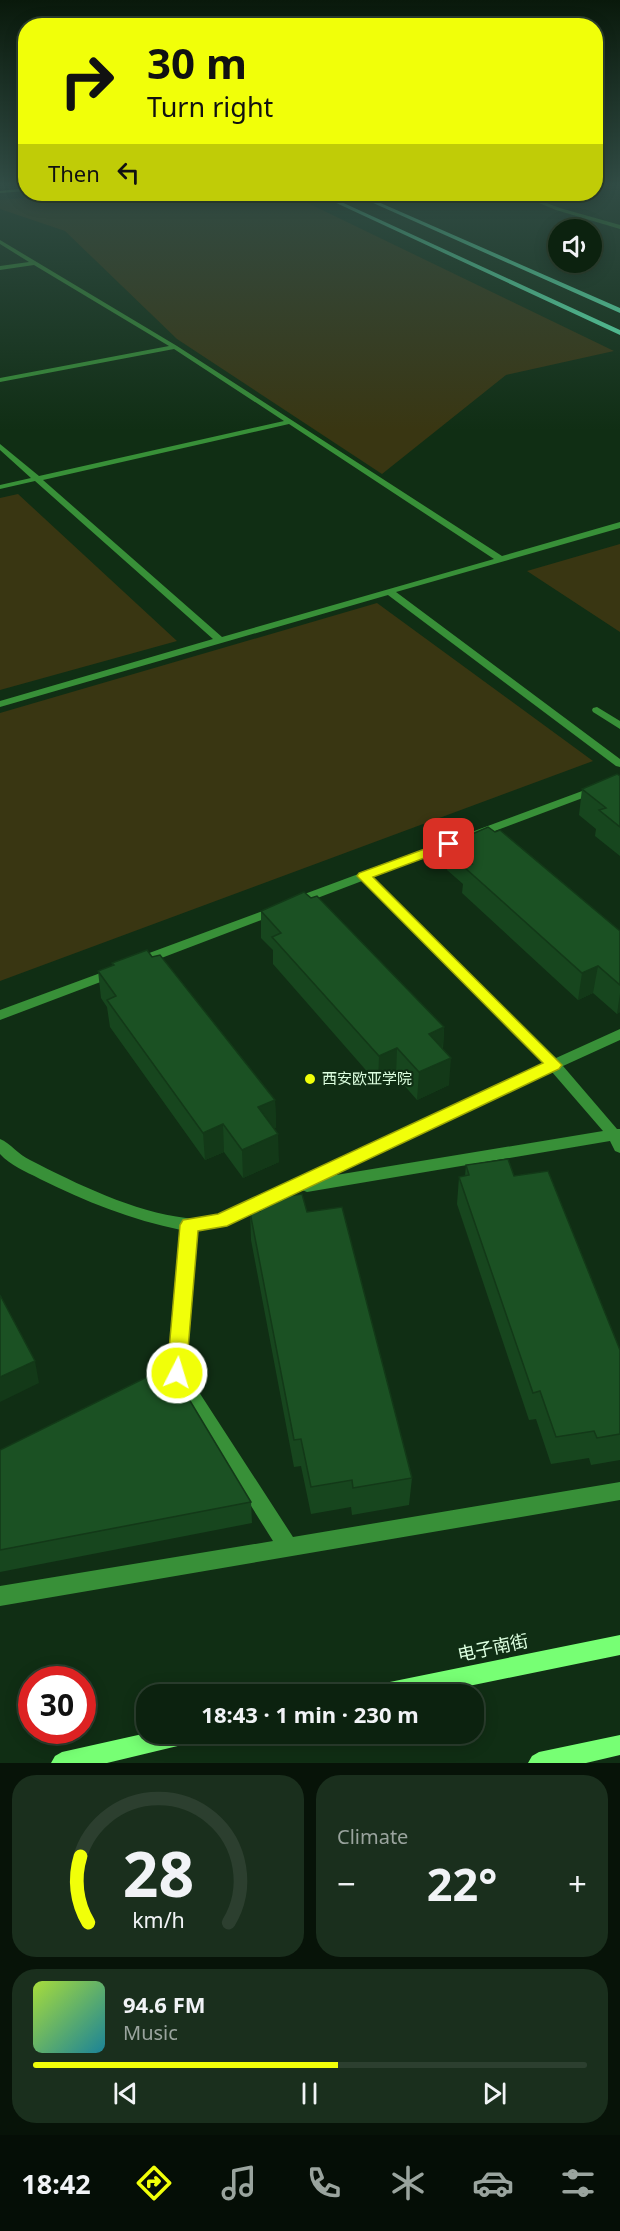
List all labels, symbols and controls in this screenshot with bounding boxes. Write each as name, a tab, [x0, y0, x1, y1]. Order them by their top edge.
text: 30 m	[147, 34, 247, 91]
icon: right	[48, 42, 126, 120]
text: Turn right	[147, 88, 273, 125]
icon: left	[112, 156, 145, 189]
text: Then	[48, 158, 100, 188]
map controls	[548, 219, 602, 273]
button: sound	[548, 219, 602, 273]
pin	[423, 818, 474, 869]
icon: arrive	[432, 827, 465, 860]
place label: 西安欧亚学院	[322, 1068, 412, 1088]
marker: 西安欧亚学院	[303, 1072, 317, 1086]
position arrow	[145, 1341, 209, 1405]
street label: 电子南街	[455, 1628, 531, 1666]
speed limit sign: 30	[18, 1666, 96, 1744]
text: 18:43 · 1 min · 230 m	[201, 1699, 419, 1729]
text: Climate	[337, 1823, 408, 1850]
text: 28	[122, 1830, 194, 1915]
text: 22°	[427, 1853, 497, 1914]
text: −	[337, 1861, 356, 1906]
text: +	[568, 1861, 587, 1906]
text: km/h	[132, 1905, 184, 1934]
text: 94.6 FM	[123, 1989, 205, 2019]
text: Music	[123, 2019, 178, 2046]
icon: previous	[109, 2077, 142, 2110]
icon: pause	[293, 2077, 326, 2110]
icon: next	[478, 2077, 511, 2110]
icon: directions	[133, 2162, 175, 2204]
icon: music	[218, 2162, 260, 2204]
icon: phone	[303, 2162, 345, 2204]
icon: climate	[387, 2162, 429, 2204]
icon: car	[472, 2162, 514, 2204]
icon: filters	[557, 2162, 599, 2204]
text: 18:42	[21, 2165, 91, 2202]

